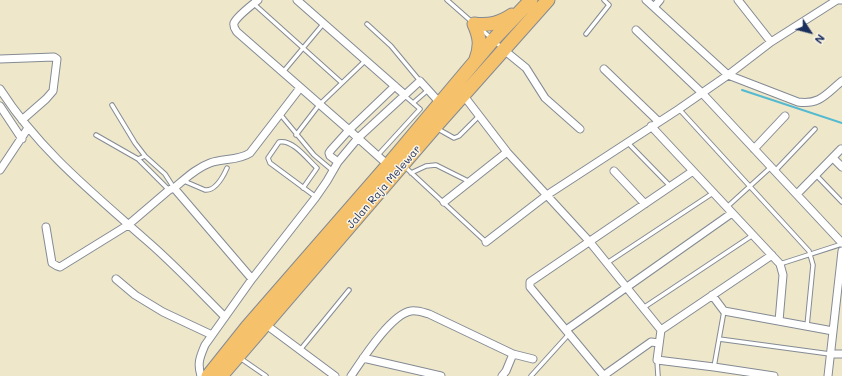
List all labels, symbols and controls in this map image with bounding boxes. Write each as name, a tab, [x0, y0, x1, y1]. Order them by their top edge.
north arrow	[790, 12, 830, 52]
text: N	[812, 32, 829, 47]
street label: Jalan Raja Melewar	[344, 143, 424, 231]

